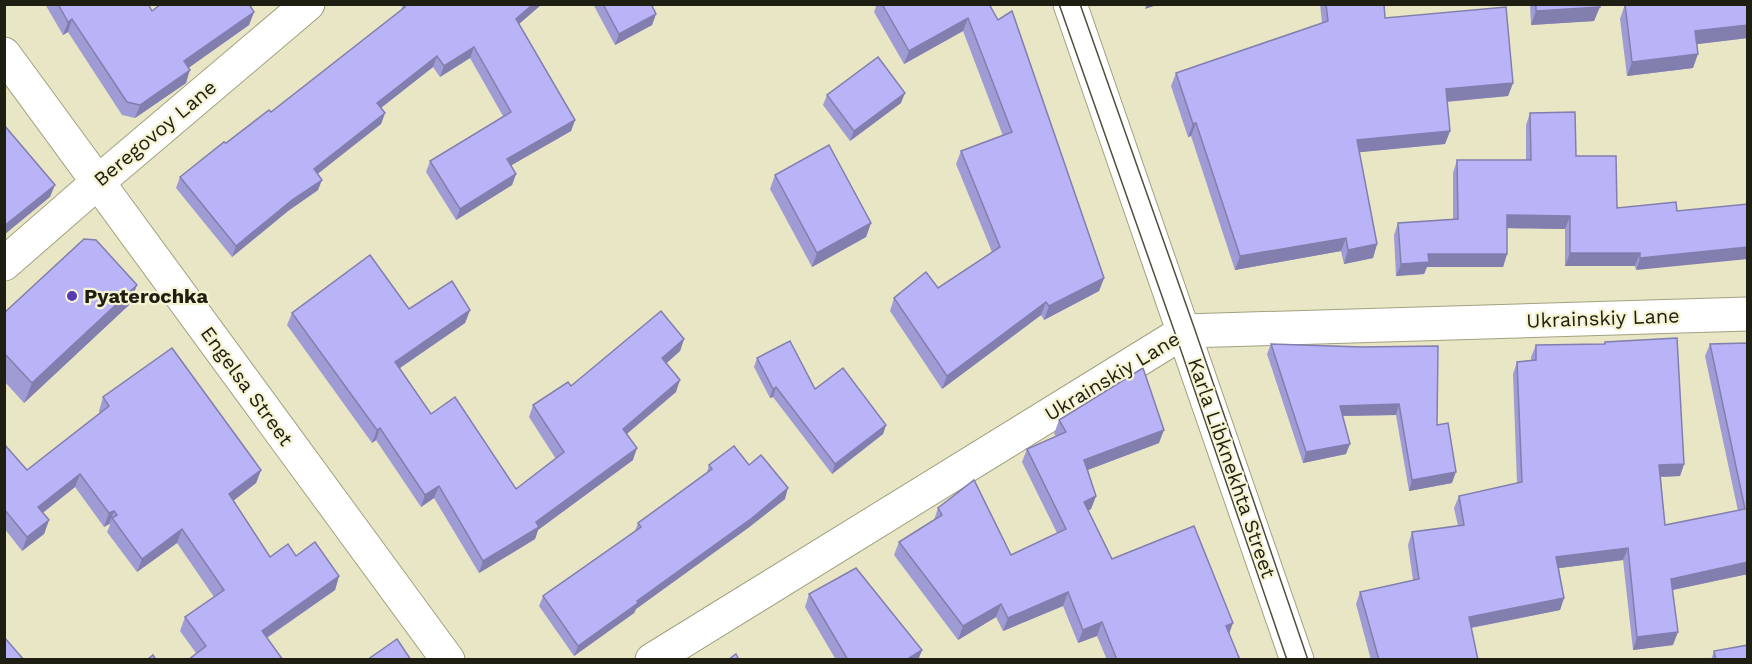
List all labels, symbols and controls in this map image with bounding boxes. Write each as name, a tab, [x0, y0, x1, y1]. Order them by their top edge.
street label: Beregovoy Lane	[89, 75, 221, 191]
place label: Pyaterochka	[84, 284, 208, 308]
marker: Pyaterochka	[65, 289, 79, 303]
street label: Ukrainskiy Lane	[1526, 303, 1680, 333]
street label: Engelsa Street	[196, 322, 299, 451]
street label: Ukrainskiy Lane	[1040, 326, 1184, 426]
street label: Karla Libknekhta Street	[1183, 355, 1281, 582]

